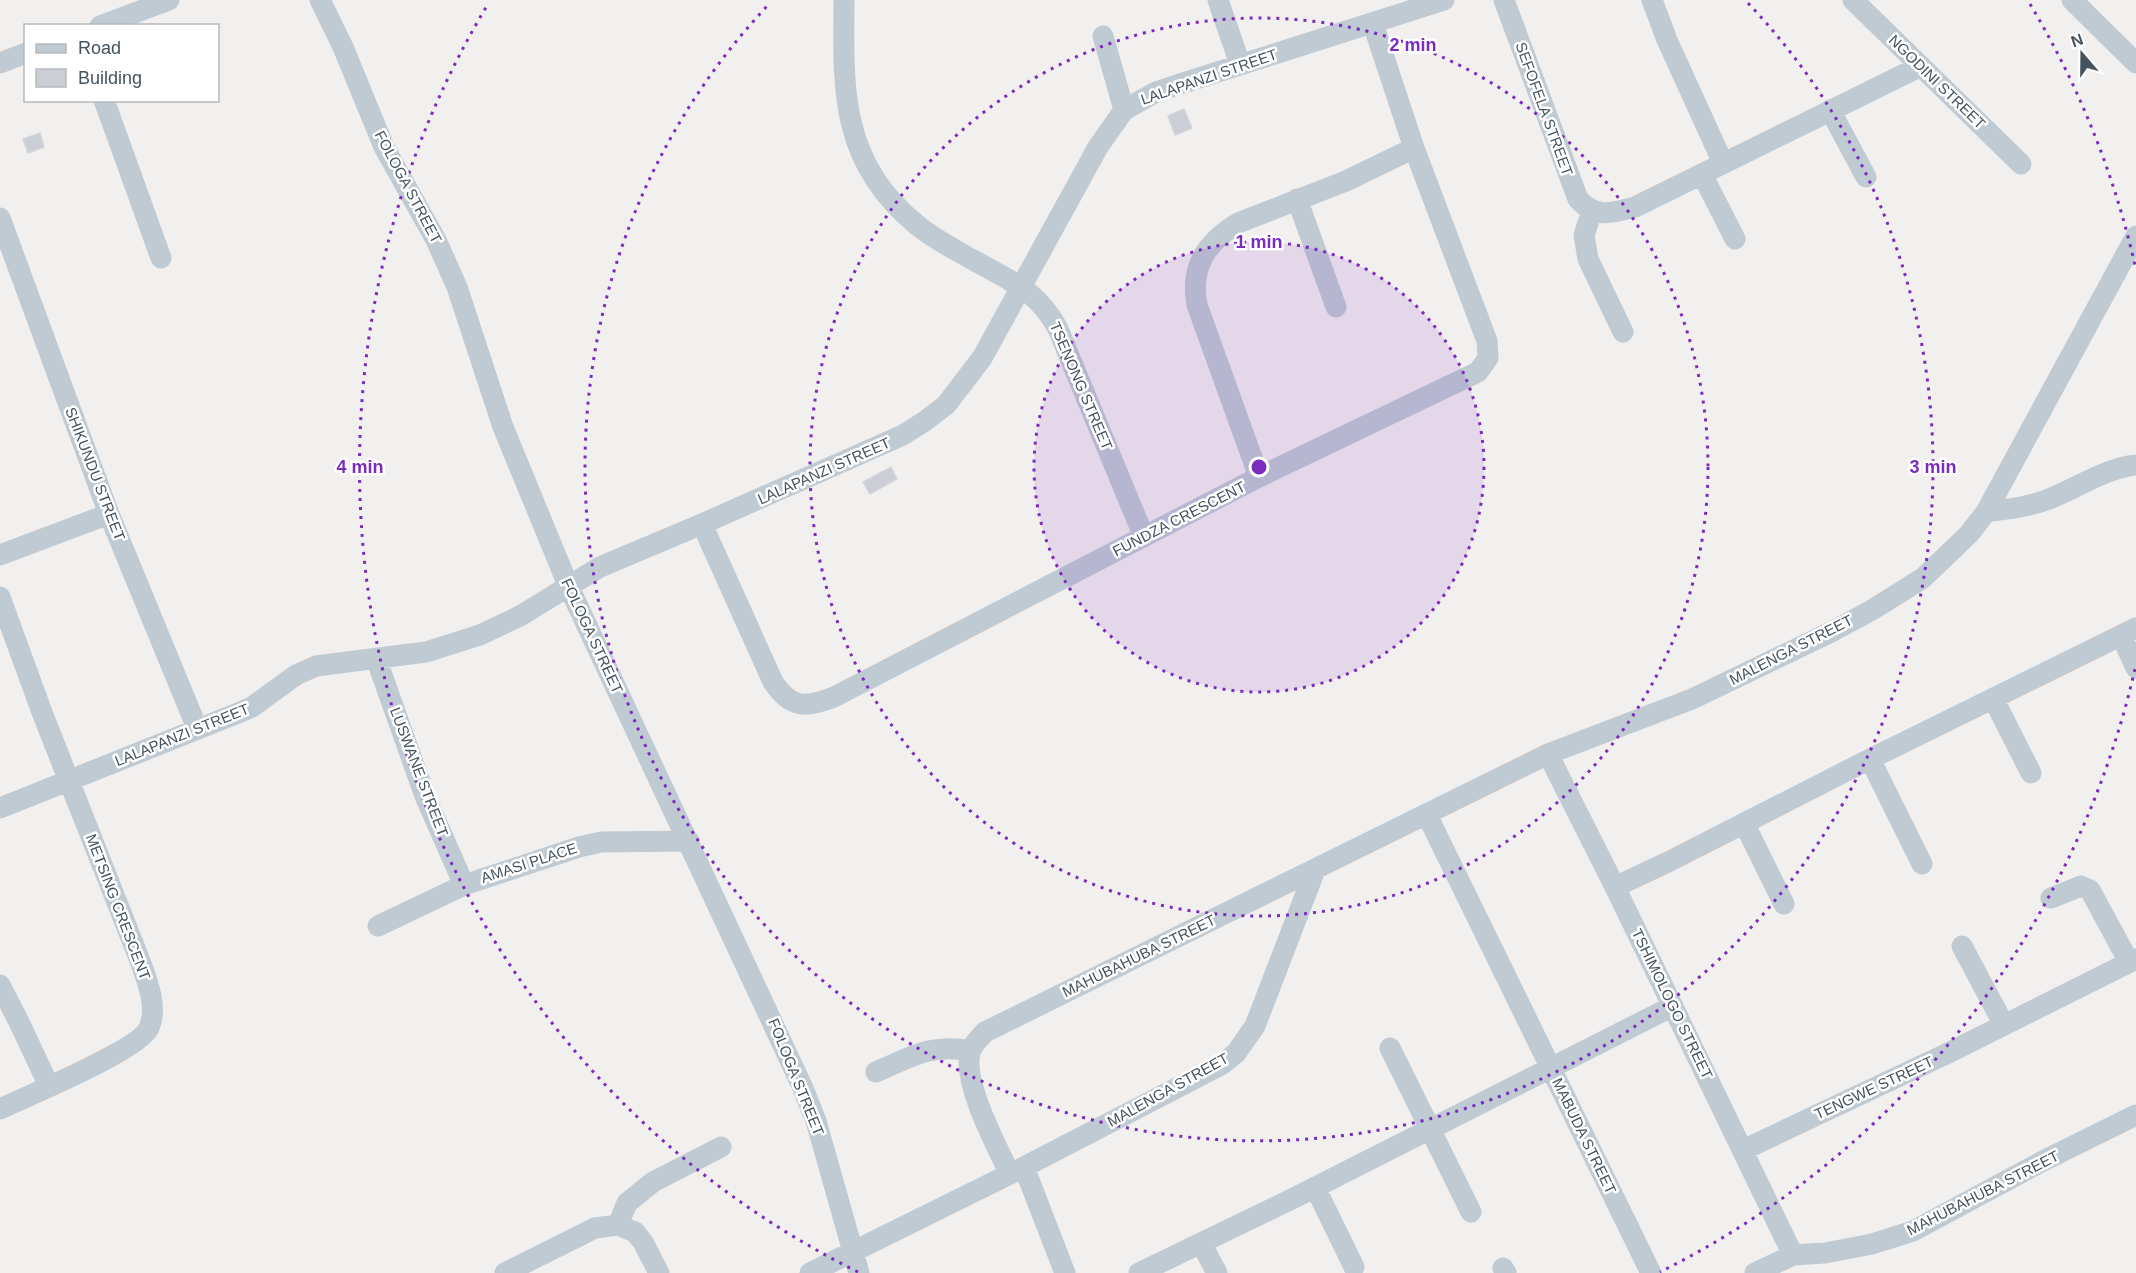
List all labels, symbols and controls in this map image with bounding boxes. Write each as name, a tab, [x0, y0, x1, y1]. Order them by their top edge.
legend	[24, 24, 219, 102]
north arrow	[2052, 24, 2112, 84]
text: N	[2069, 30, 2085, 50]
street label: NGODINI STREET	[1886, 31, 1989, 132]
text: 2 min	[1389, 35, 1437, 55]
text: Road	[78, 38, 121, 58]
street label: SEFOFELA STREET	[1512, 40, 1577, 178]
street label: LALAPANZI STREET	[1138, 45, 1279, 108]
text: Building	[78, 68, 142, 88]
street label: FOLOGA STREET	[372, 128, 445, 246]
text: 1 min	[1235, 232, 1283, 252]
street label: TSENONG STREET	[1047, 319, 1116, 452]
street label: SHIKUNDU STREET	[62, 405, 129, 543]
street label: LALAPANZI STREET	[755, 434, 893, 507]
text: 4 min	[336, 457, 384, 477]
centre of rings	[1249, 457, 1269, 477]
text: 3 min	[1909, 457, 1957, 477]
street label: FUNDZA CRESCENT	[1110, 478, 1248, 559]
street label: FOLOGA STREET	[558, 576, 627, 696]
street label: MALENGA STREET	[1726, 611, 1855, 688]
street label: LALAPANZI STREET	[112, 700, 251, 769]
street label: LUSWANE STREET	[387, 705, 452, 839]
street label: METSING CRESCENT	[83, 831, 154, 982]
street label: AMASI PLACE	[479, 839, 579, 886]
street label: MAHUBAHUBA STREET	[1059, 911, 1218, 1000]
street label: TSHIMOLOGO STREET	[1629, 926, 1716, 1082]
street label: FOLOGA STREET	[765, 1016, 828, 1138]
street label: MALENGA STREET	[1104, 1049, 1231, 1130]
street label: TENGWE STREET	[1812, 1053, 1936, 1123]
street label: MABUDA STREET	[1549, 1075, 1620, 1196]
street label: MAHUBAHUBA STREET	[1904, 1147, 2062, 1238]

